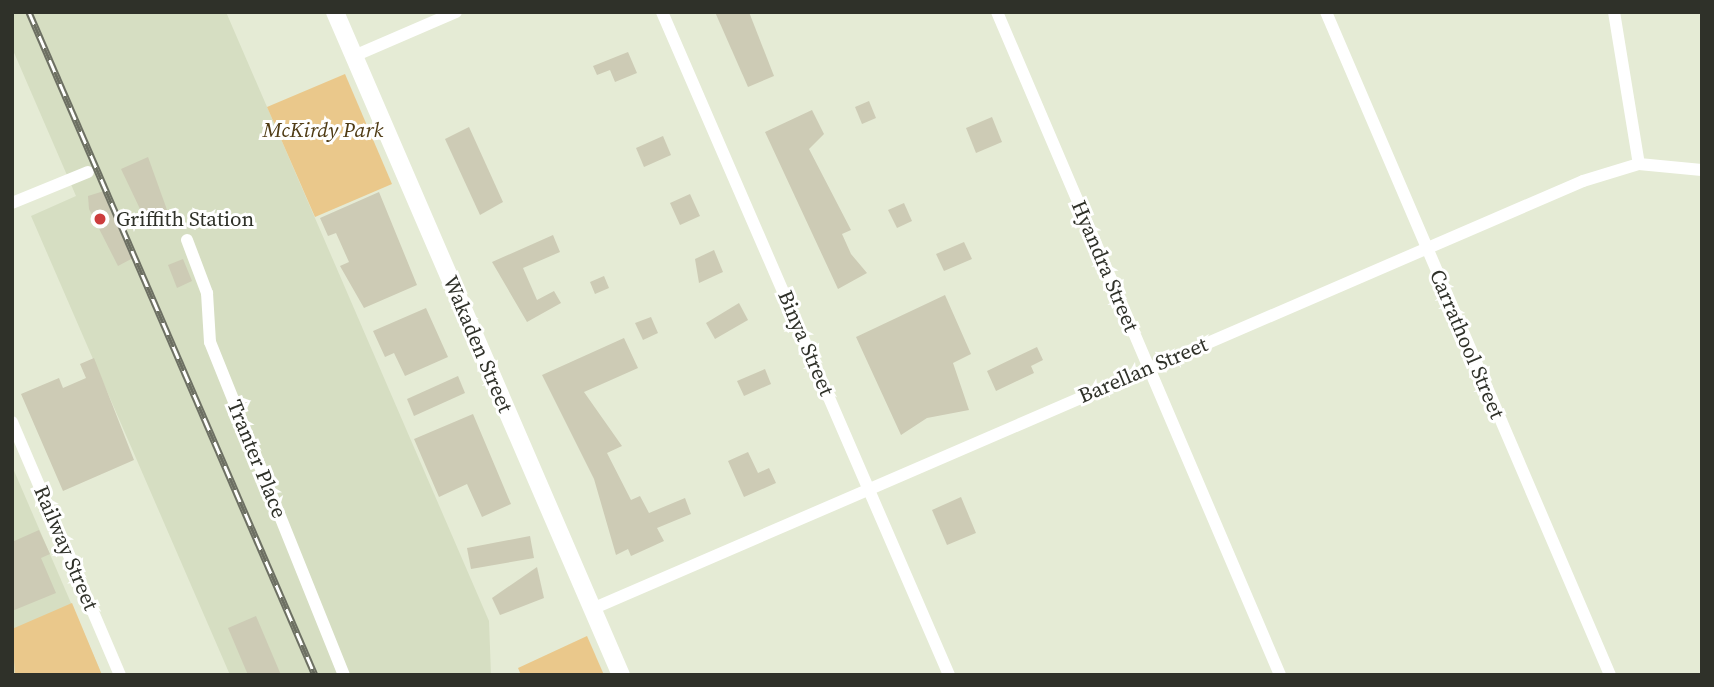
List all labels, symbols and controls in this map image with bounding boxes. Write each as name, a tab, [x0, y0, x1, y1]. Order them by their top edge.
park label: McKirdy Park	[263, 117, 383, 143]
street label: Hyandra Street	[1066, 197, 1144, 335]
place label: Griffith Station	[116, 206, 254, 232]
marker: Griffith Station	[90, 209, 110, 229]
street label: Carrathool Street	[1424, 266, 1510, 422]
street label: Wakaden Street	[438, 272, 518, 416]
street label: Binya Street	[773, 287, 839, 399]
street label: Barellan Street	[1075, 331, 1211, 409]
street label: Tranter Place	[222, 396, 292, 522]
street label: Railway Street	[28, 482, 104, 614]

